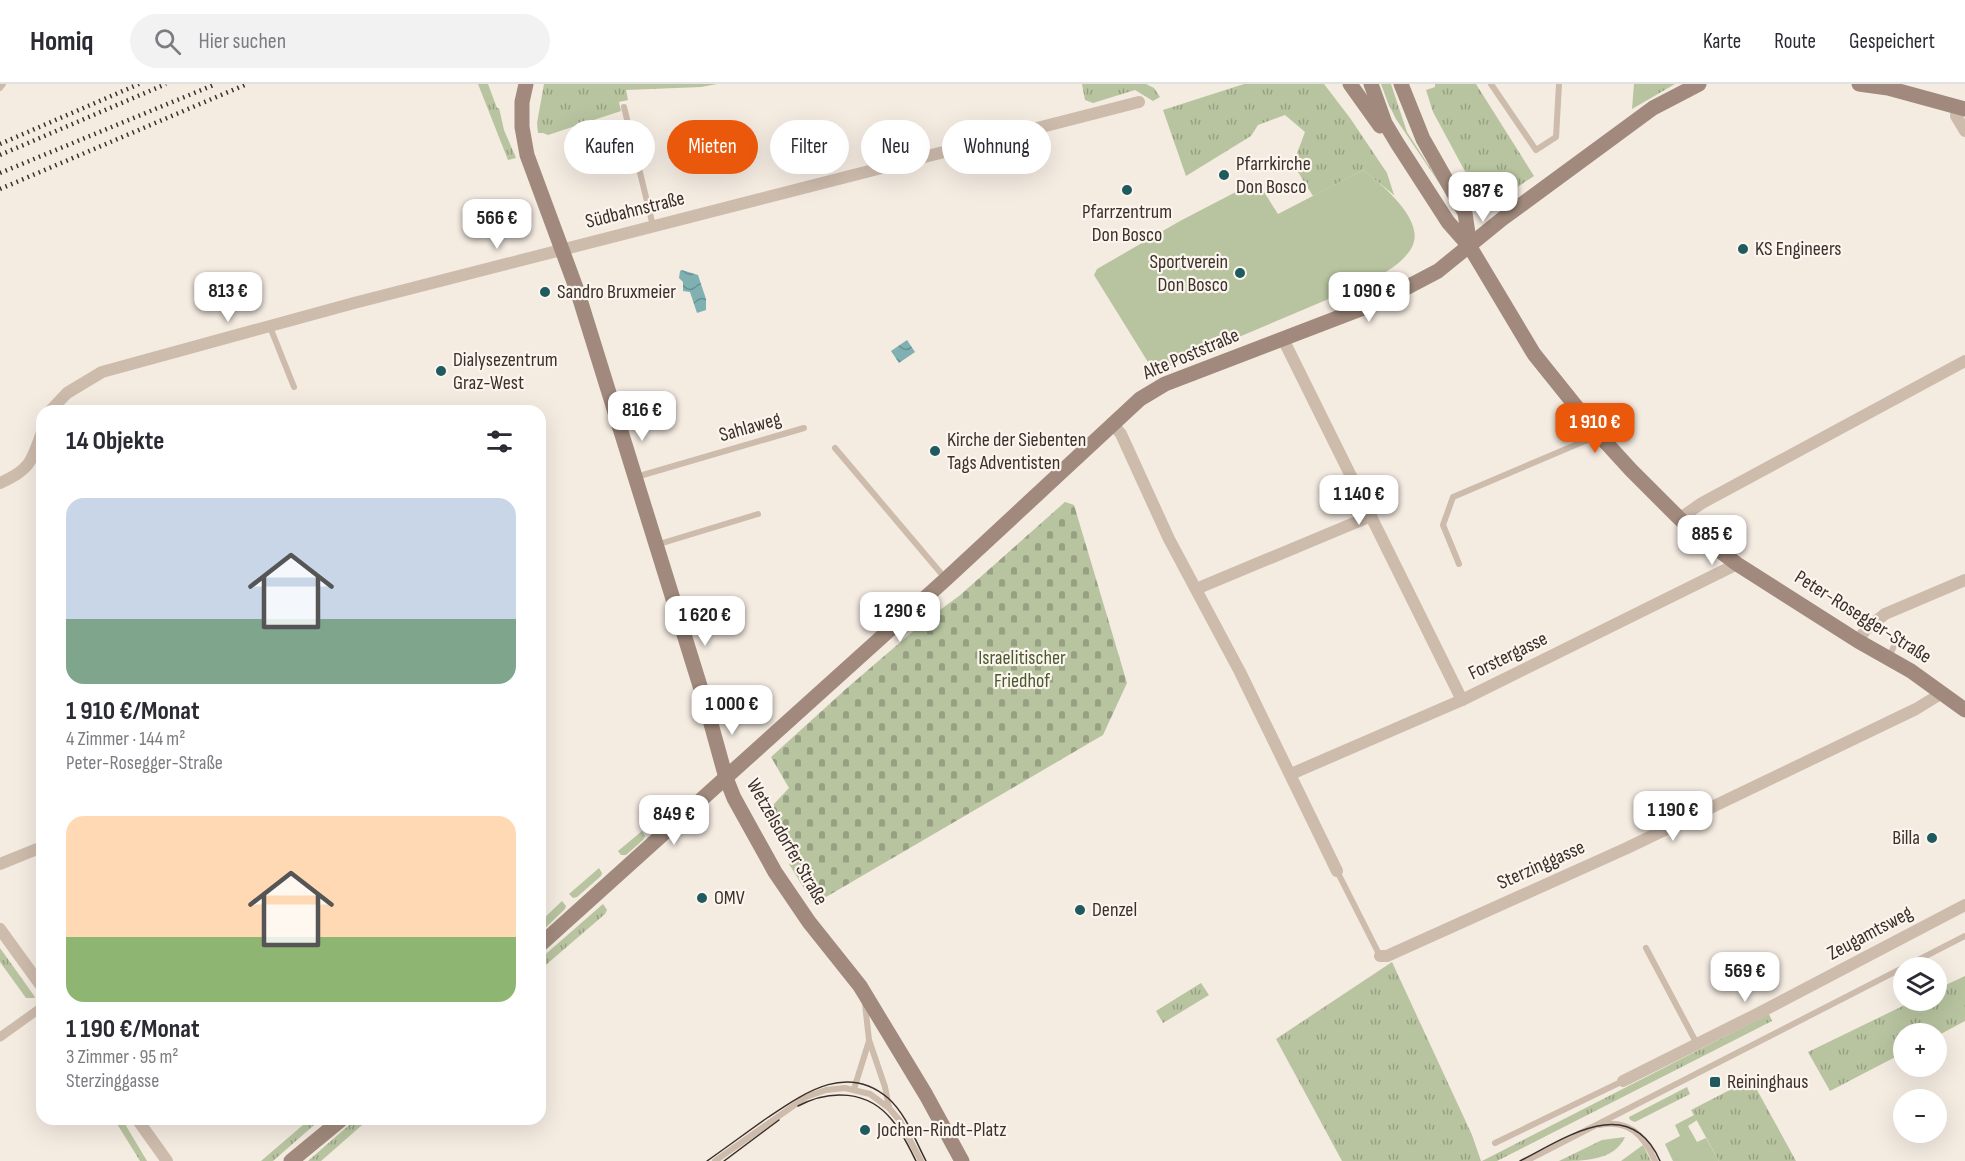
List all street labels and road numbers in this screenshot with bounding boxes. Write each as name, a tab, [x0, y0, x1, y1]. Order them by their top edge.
street label: Südbahnstraße	[583, 186, 687, 234]
street label: Alte Poststraße	[1138, 323, 1243, 385]
street label: Sahlaweg	[716, 407, 784, 447]
street label: Peter-Rosegger-Straße	[1790, 565, 1936, 669]
street label: Forstergasse	[1465, 627, 1551, 685]
street label: Wetzelsdorfer Straße	[741, 775, 833, 909]
street label: Sterzinggasse	[1493, 835, 1589, 895]
street label: Zeugamtsweg	[1823, 901, 1917, 965]

